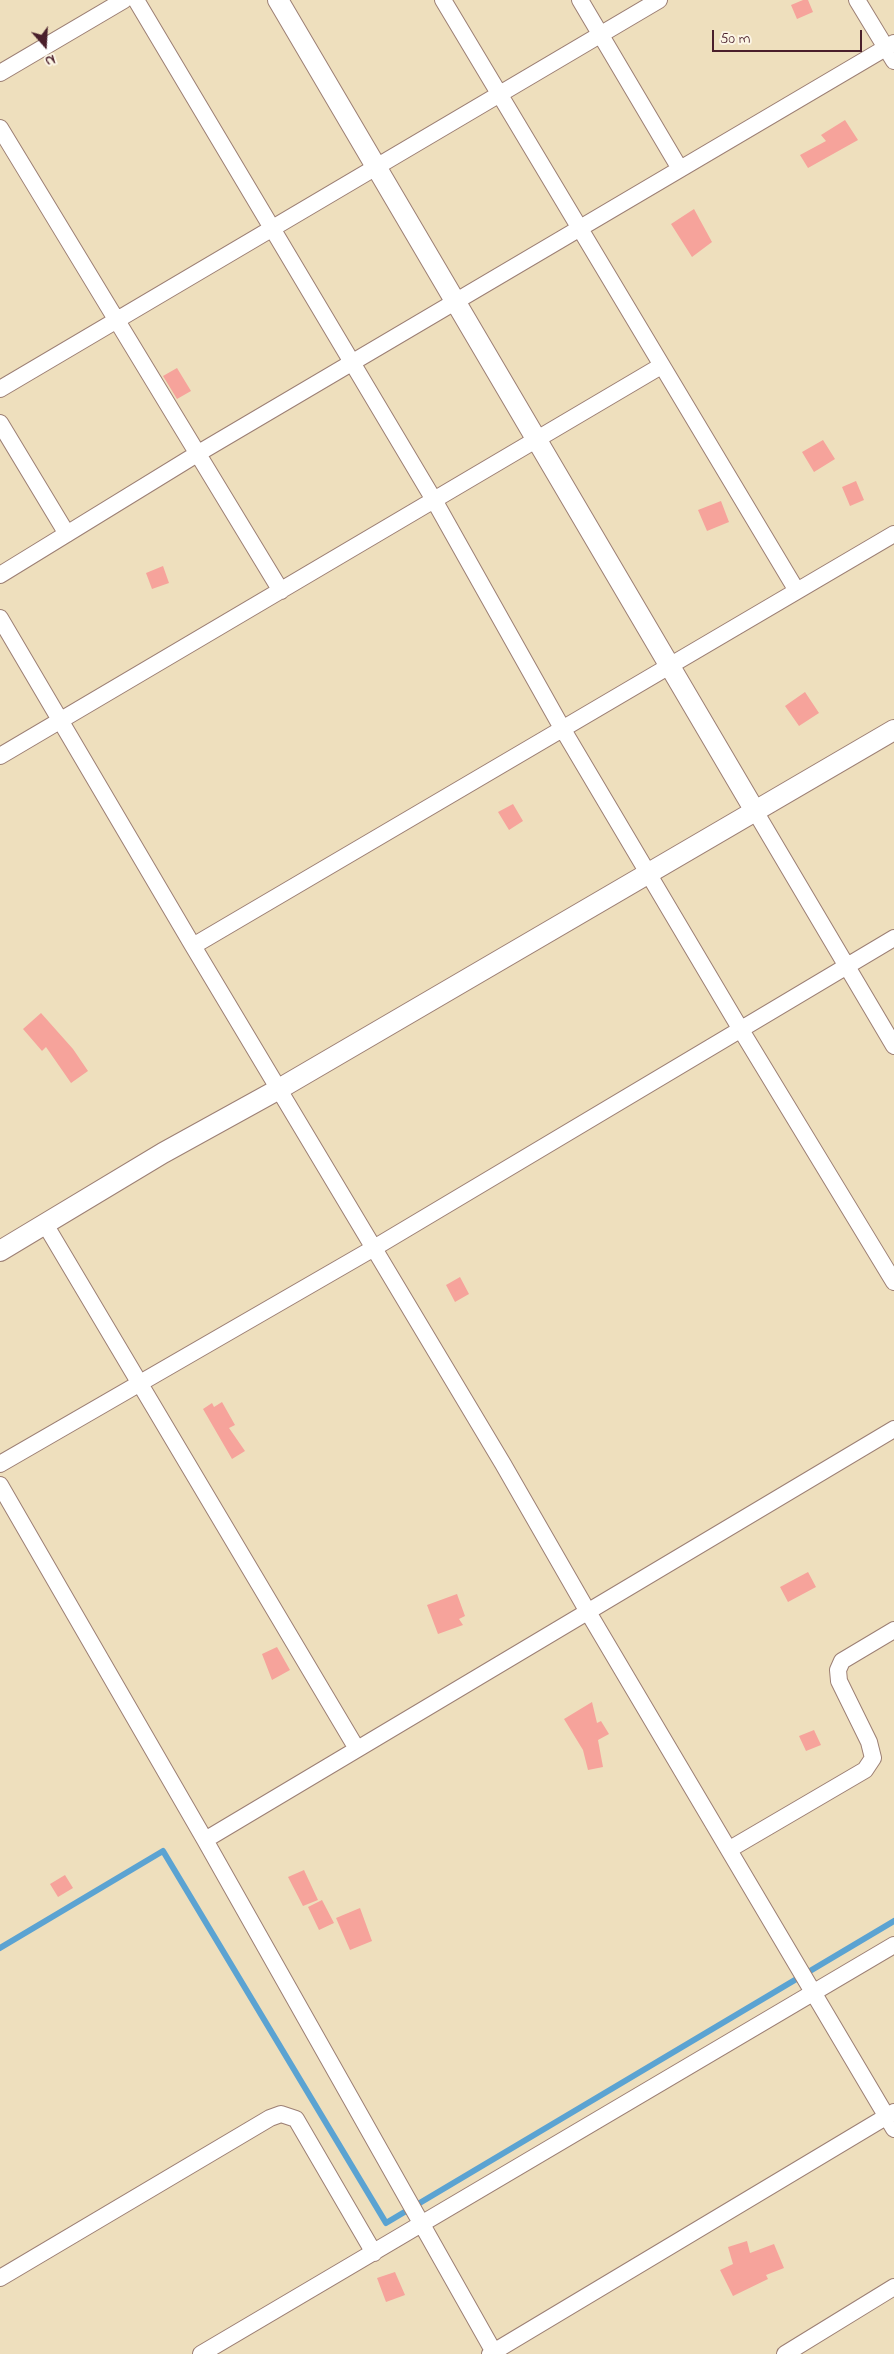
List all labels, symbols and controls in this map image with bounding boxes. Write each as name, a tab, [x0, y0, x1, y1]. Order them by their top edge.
north arrow	[20, 20, 70, 70]
scale bar	[714, 20, 864, 52]
text: 50 m	[720, 28, 750, 50]
text: N	[42, 48, 58, 71]

